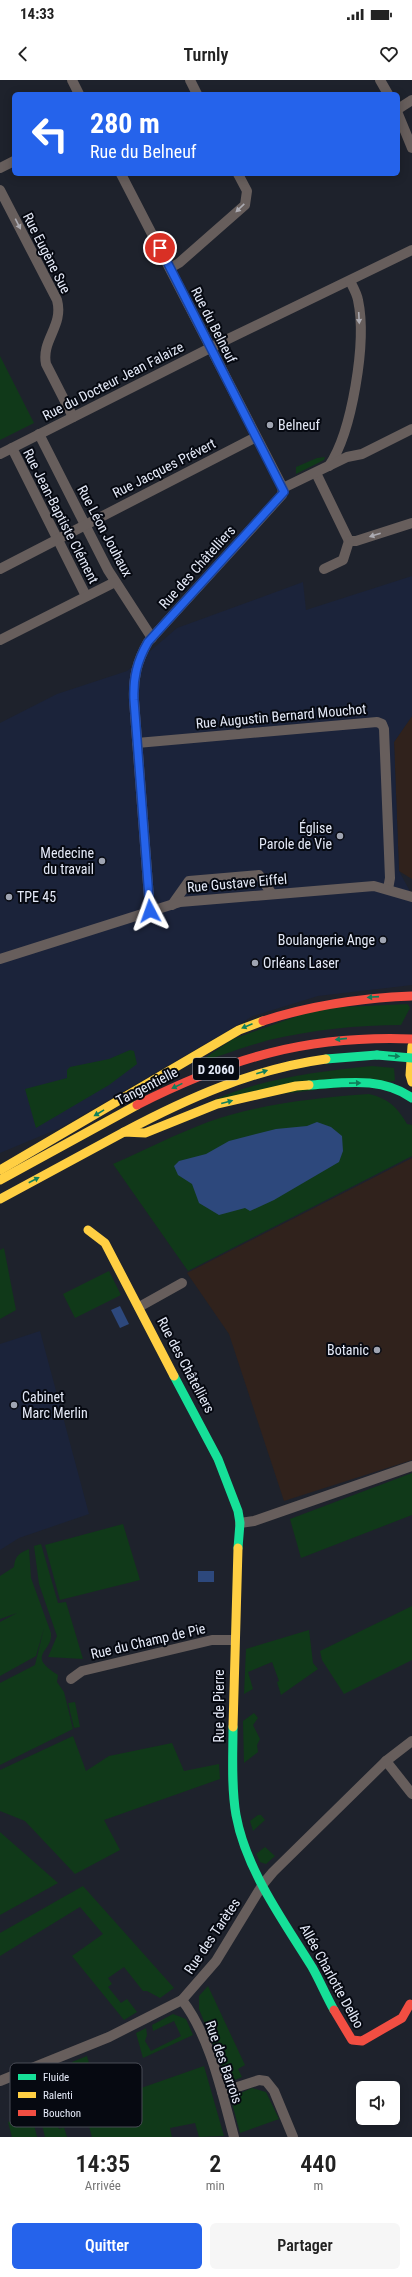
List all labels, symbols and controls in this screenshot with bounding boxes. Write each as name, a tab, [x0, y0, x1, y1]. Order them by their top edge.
text: 14:33	[20, 5, 54, 23]
icon: back	[12, 43, 34, 65]
icon: heart	[378, 43, 400, 65]
text: Turnly	[184, 44, 228, 65]
text: 280 m	[90, 107, 160, 140]
icon: left	[24, 108, 76, 160]
text: Rue du Belneuf	[90, 141, 197, 162]
one-way arrow	[235, 203, 245, 213]
street label: Rue Eugène Sue	[20, 210, 74, 296]
one-way arrow	[15, 219, 21, 230]
pin	[143, 231, 177, 265]
icon: arrive	[149, 237, 171, 259]
street label: Rue du Belneuf	[188, 284, 240, 366]
one-way arrow	[356, 312, 362, 325]
street label: Rue du Docteur Jean Falaize	[40, 338, 187, 424]
place label: Belneuf	[278, 417, 321, 433]
marker: Belneuf	[265, 420, 275, 430]
street label: Rue Jacques Prévert	[110, 435, 218, 501]
street label: Rue Jean-Baptiste Clément	[20, 446, 102, 586]
street label: Rue Léon Jouhaux	[74, 483, 136, 579]
street label: Rue des Châtelliers	[156, 522, 238, 612]
one-way arrow	[369, 532, 381, 538]
street label: Rue Augustin Bernard Mouchot	[195, 701, 367, 731]
place label: Église Parole de Vie	[259, 819, 332, 852]
marker: Église Parole de Vie	[335, 831, 345, 841]
place label: Medecine du travail	[40, 845, 94, 877]
marker: Medecine du travail	[97, 856, 107, 866]
street label: Rue Gustave Eiffel	[186, 871, 288, 895]
place label: TPE 45	[17, 889, 56, 905]
position arrow	[129, 890, 171, 932]
marker: TPE 45	[4, 892, 14, 902]
place label: Boulangerie Ange	[278, 932, 375, 948]
marker: Boulangerie Ange	[378, 935, 388, 945]
place label: Orléans Laser	[263, 955, 339, 971]
marker: Orléans Laser	[250, 958, 260, 968]
one-way arrow	[367, 993, 379, 1000]
one-way arrow	[241, 1024, 253, 1030]
one-way arrow	[335, 1036, 347, 1042]
one-way arrow	[388, 1053, 400, 1060]
road number: D 2060	[193, 1058, 239, 1080]
street label: Tangentielle	[113, 1063, 181, 1108]
one-way arrow	[256, 1069, 268, 1075]
one-way arrow	[349, 1080, 362, 1086]
one-way arrow	[171, 1083, 183, 1089]
one-way arrow	[221, 1098, 233, 1104]
one-way arrow	[93, 1110, 105, 1117]
one-way arrow	[29, 1177, 40, 1184]
street label: Rue des Châtelliers	[154, 1314, 218, 1416]
place label: Botanic	[327, 1342, 369, 1358]
marker: Botanic	[372, 1345, 382, 1355]
place label: Cabinet Marc Merlin	[22, 1389, 88, 1421]
marker: Cabinet Marc Merlin	[9, 1400, 19, 1410]
street label: Rue du Champ de Pie	[89, 1620, 207, 1662]
street label: Rue de Pierre	[211, 1669, 227, 1743]
street label: Rue des Tarètes	[181, 1895, 243, 1977]
street label: Allée Charlotte Delbo	[297, 1921, 367, 2031]
street label: Rue des Barrois	[202, 2019, 246, 2105]
legend	[10, 2063, 142, 2127]
text: Fluide	[43, 2071, 69, 2084]
map controls	[356, 2081, 400, 2125]
button: sound	[356, 2081, 400, 2125]
text: Ralenti	[43, 2089, 73, 2102]
text: Bouchon	[43, 2107, 81, 2120]
text: 14:35	[76, 2150, 130, 2178]
text: 2	[209, 2150, 221, 2178]
text: 440	[300, 2150, 336, 2178]
text: Arrivée	[85, 2178, 121, 2193]
text: min	[206, 2178, 225, 2193]
text: m	[313, 2178, 323, 2193]
button: Quitter	[12, 2223, 202, 2269]
button: Partager	[210, 2223, 400, 2269]

